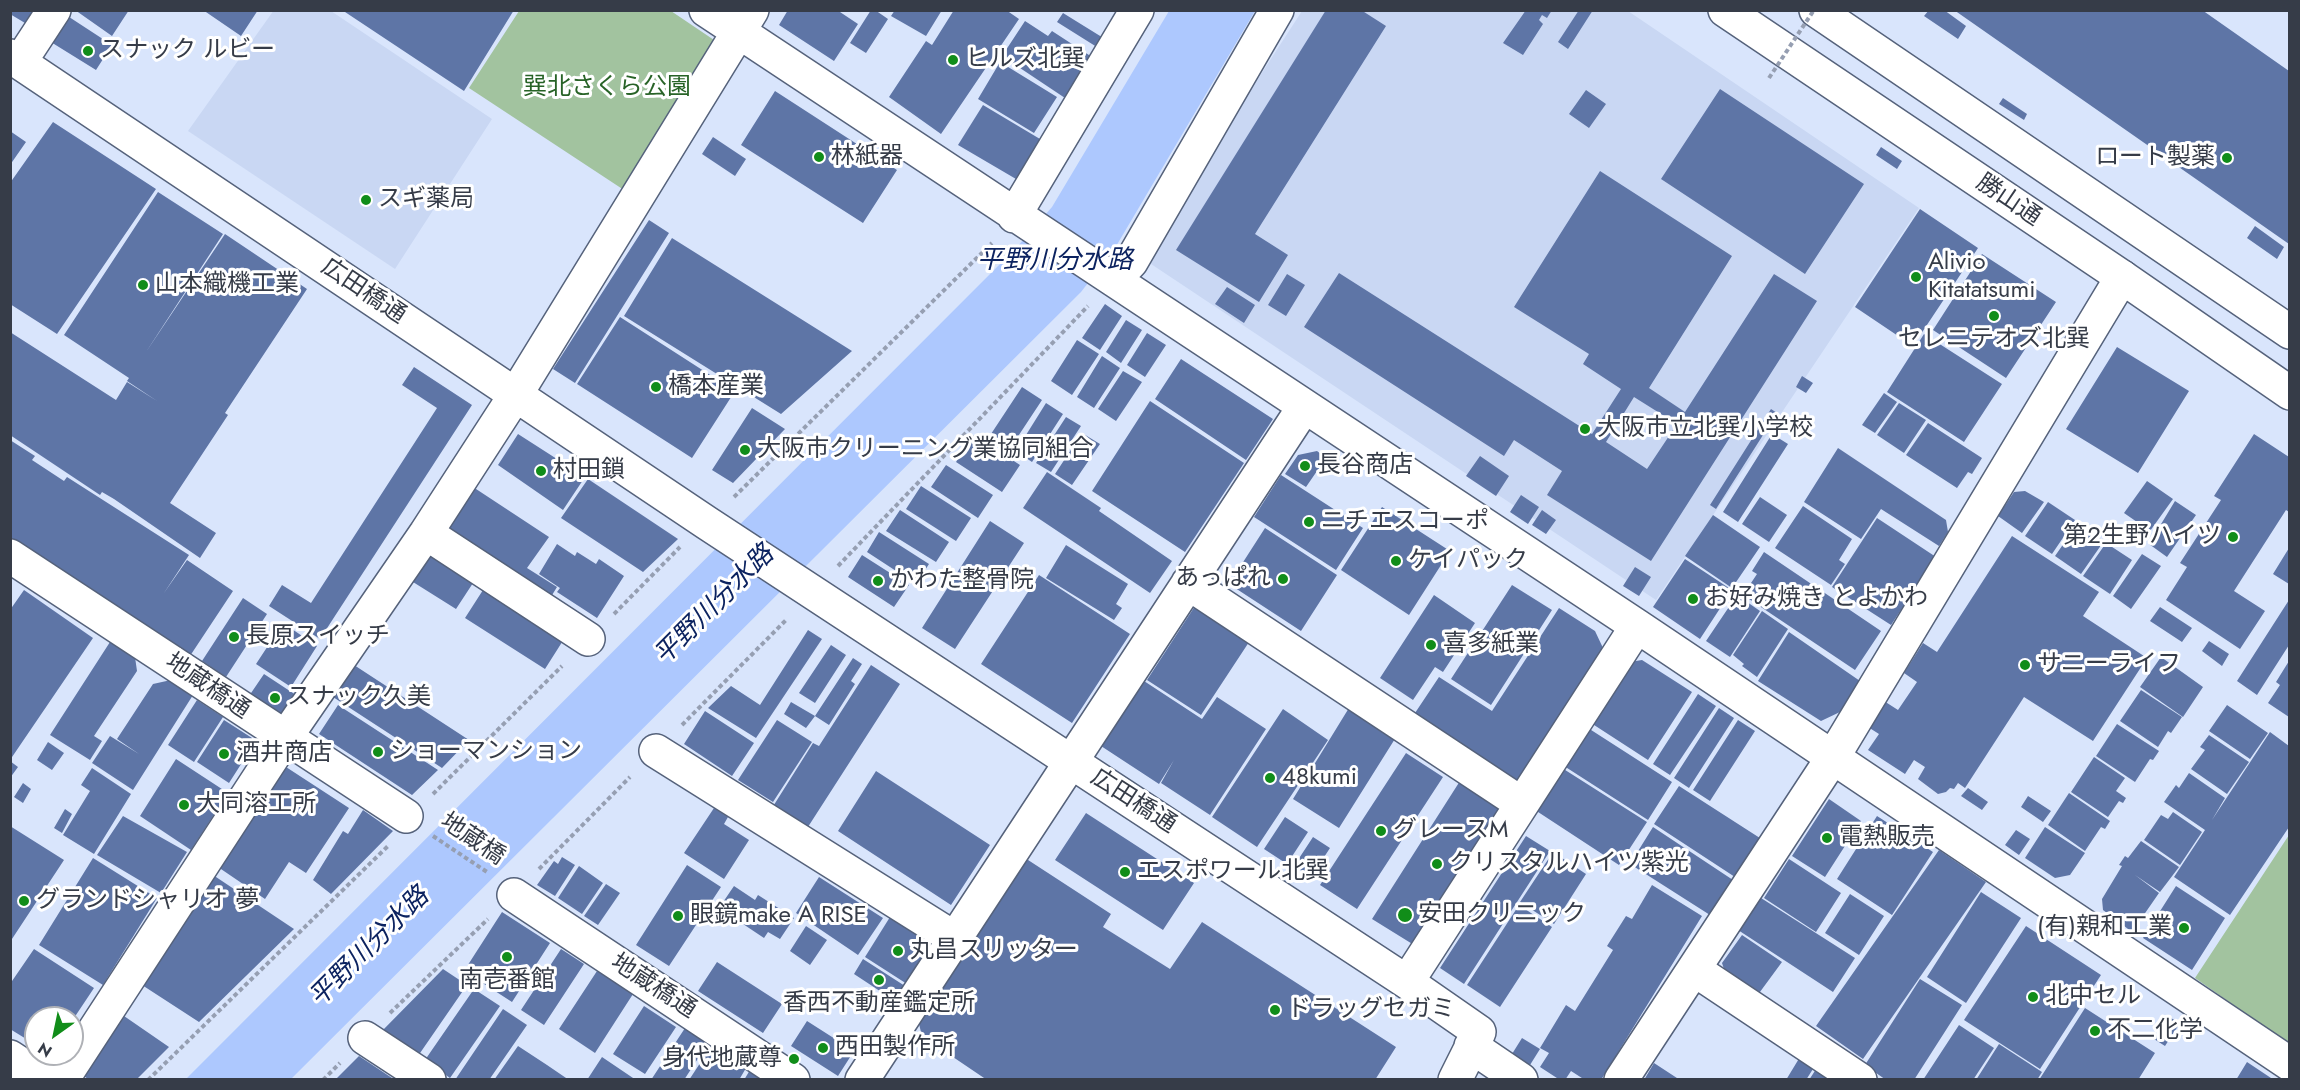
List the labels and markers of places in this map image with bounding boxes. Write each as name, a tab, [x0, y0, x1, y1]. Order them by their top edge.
place label: スナック ルビー	[100, 37, 275, 65]
marker: スナック ルビー	[81, 44, 95, 58]
place label: ヒルズ北巽	[965, 46, 1085, 74]
marker: ヒルズ北巽	[946, 53, 960, 67]
place label: 林紙器	[831, 143, 903, 171]
place label: ロート製薬	[2095, 144, 2215, 172]
marker: 林紙器	[812, 150, 826, 164]
marker: ロート製薬	[2220, 151, 2234, 165]
place label: スギ薬局	[378, 186, 474, 214]
marker: スギ薬局	[359, 193, 373, 207]
place label: Alivio Kitatatsumi	[1928, 249, 2035, 305]
marker: Alivio Kitatatsumi	[1909, 270, 1923, 284]
place label: 山本織機工業	[155, 271, 299, 299]
marker: 山本織機工業	[136, 278, 150, 292]
marker: セレニテオズ北巽	[1987, 309, 2001, 323]
place label: セレニテオズ北巽	[1898, 326, 2090, 354]
place label: 橋本産業	[668, 373, 764, 401]
marker: 橋本産業	[649, 380, 663, 394]
place label: 大阪市立北巽小学校	[1597, 415, 1813, 443]
marker: 大阪市立北巽小学校	[1578, 422, 1592, 436]
place label: 大阪市クリーニング業協同組合	[757, 436, 1093, 464]
marker: 大阪市クリーニング業協同組合	[738, 443, 752, 457]
place label: 長谷商店	[1317, 452, 1413, 480]
place label: 村田鎖	[553, 457, 625, 485]
marker: 長谷商店	[1298, 459, 1312, 473]
marker: 村田鎖	[534, 464, 548, 478]
place label: ニチエスコーポ	[1321, 508, 1489, 536]
marker: ニチエスコーポ	[1302, 515, 1316, 529]
place label: 第2生野ハイツ	[2063, 523, 2221, 551]
marker: 第2生野ハイツ	[2226, 530, 2240, 544]
place label: ケイパック	[1408, 547, 1528, 575]
marker: ケイパック	[1389, 554, 1403, 568]
place label: あっぱれ	[1175, 565, 1271, 593]
place label: かわた整骨院	[890, 567, 1034, 595]
marker: あっぱれ	[1276, 572, 1290, 586]
marker: かわた整骨院	[871, 574, 885, 588]
place label: お好み焼き とよかわ	[1705, 585, 1928, 613]
marker: お好み焼き とよかわ	[1686, 592, 1700, 606]
place label: 長原スイッチ	[246, 623, 390, 651]
marker: 長原スイッチ	[227, 630, 241, 644]
place label: 喜多紙業	[1443, 631, 1539, 659]
marker: 喜多紙業	[1424, 638, 1438, 652]
place label: サニーライフ	[2037, 651, 2181, 679]
marker: サニーライフ	[2018, 658, 2032, 672]
place label: スナック久美	[287, 684, 431, 712]
marker: スナック久美	[268, 691, 282, 705]
place label: ショーマンション	[390, 738, 582, 766]
place label: 酒井商店	[236, 740, 332, 768]
marker: ショーマンション	[371, 745, 385, 759]
marker: 酒井商店	[217, 747, 231, 761]
place label: 48kumi	[1282, 764, 1357, 792]
marker: 48kumi	[1263, 771, 1277, 785]
place label: 大同溶工所	[196, 791, 316, 819]
marker: 大同溶工所	[177, 798, 191, 812]
place label: グレースM	[1393, 817, 1508, 845]
marker: グレースM	[1374, 824, 1388, 838]
place label: 電熱販売	[1839, 824, 1935, 852]
marker: 電熱販売	[1820, 831, 1834, 845]
place label: クリスタルハイツ紫光	[1449, 850, 1689, 878]
marker: クリスタルハイツ紫光	[1430, 857, 1444, 871]
place label: エスポワール北巽	[1137, 858, 1329, 886]
marker: エスポワール北巽	[1118, 865, 1132, 879]
place label: グランドシャリオ 夢	[36, 887, 259, 915]
marker: グランドシャリオ 夢	[17, 894, 31, 908]
place label: 安田クリニック	[1418, 901, 1586, 929]
place label: 眼鏡make A RISE	[690, 902, 867, 930]
marker: 安田クリニック	[1396, 906, 1414, 924]
marker: 眼鏡make A RISE	[671, 909, 685, 923]
place label: (有)親和工業	[2037, 914, 2172, 942]
marker: (有)親和工業	[2177, 921, 2191, 935]
place label: 丸昌スリッター	[910, 937, 1078, 965]
marker: 丸昌スリッター	[891, 944, 905, 958]
marker: 南壱番館	[500, 950, 514, 964]
place label: 南壱番館	[459, 967, 555, 995]
marker: 香西不動産鑑定所	[872, 973, 886, 987]
place label: 北中セル	[2045, 983, 2141, 1011]
place label: 香西不動産鑑定所	[783, 990, 975, 1018]
marker: 北中セル	[2026, 990, 2040, 1004]
place label: ドラッグセガミ	[1287, 996, 1455, 1024]
marker: ドラッグセガミ	[1268, 1003, 1282, 1017]
place label: 不二化学	[2107, 1017, 2203, 1045]
marker: 不二化学	[2088, 1024, 2102, 1038]
place label: 西田製作所	[835, 1034, 955, 1062]
marker: 西田製作所	[816, 1041, 830, 1055]
place label: 身代地蔵尊	[662, 1045, 782, 1073]
marker: 身代地蔵尊	[787, 1052, 801, 1066]

